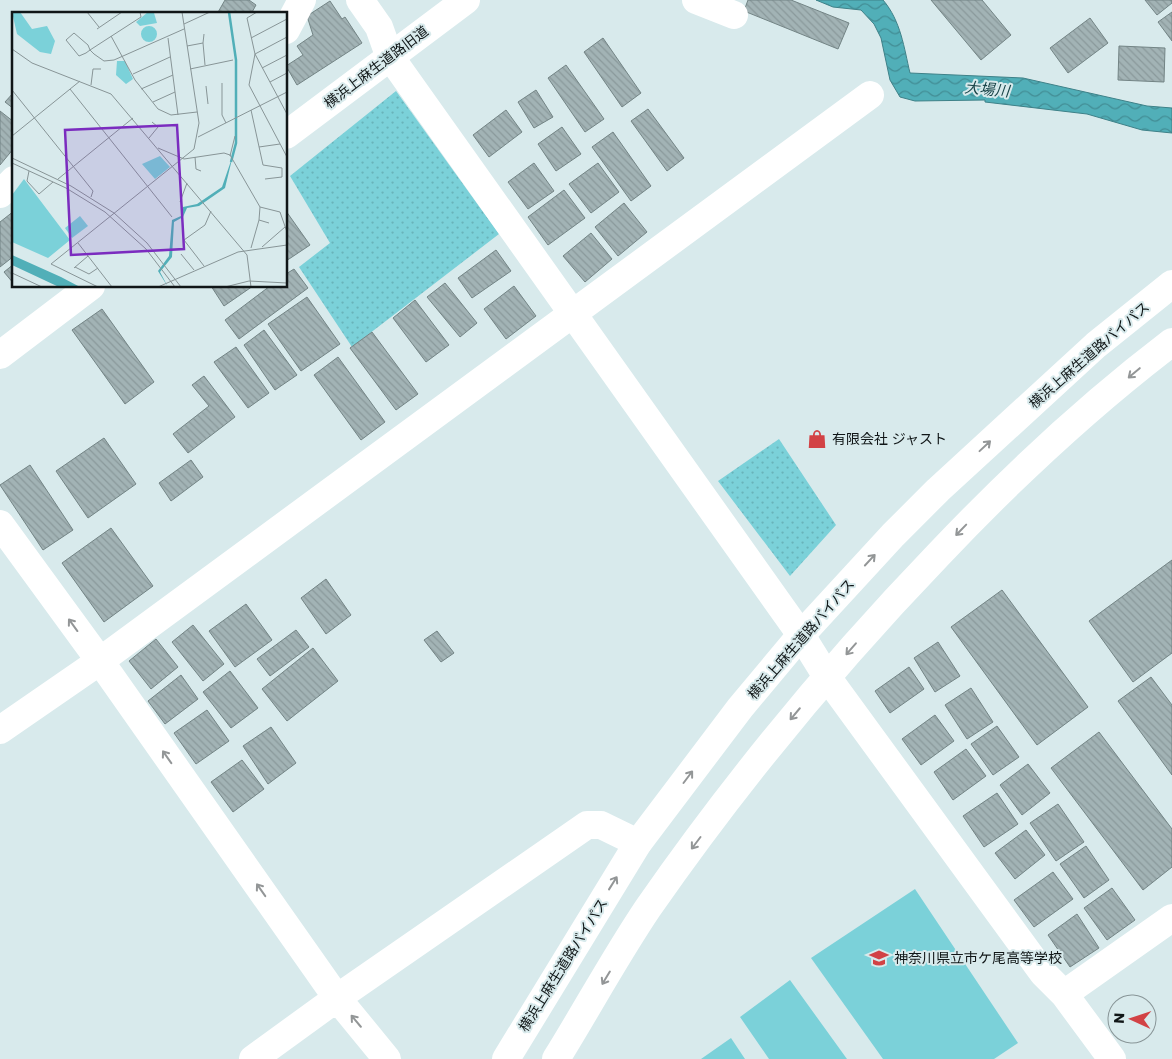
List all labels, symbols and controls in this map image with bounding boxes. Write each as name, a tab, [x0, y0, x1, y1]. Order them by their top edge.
inset map	[12, 12, 288, 288]
street label: 横浜上麻生道路旧道	[320, 21, 432, 113]
water label: 大場川	[964, 77, 1012, 102]
street label: 横浜上麻生道路バイパス	[1024, 297, 1154, 413]
one-way arrow	[1128, 367, 1141, 378]
shop icon: 有限会社 ジャスト	[806, 428, 828, 450]
place label: 有限会社 ジャスト	[832, 429, 947, 449]
one-way arrow	[979, 440, 992, 452]
one-way arrow	[956, 524, 968, 536]
one-way arrow	[864, 554, 876, 567]
street label: 横浜上麻生道路バイパス	[743, 574, 859, 704]
one-way arrow	[68, 618, 78, 632]
one-way arrow	[845, 643, 857, 656]
one-way arrow	[790, 707, 801, 720]
one-way arrow	[162, 750, 172, 764]
one-way arrow	[683, 771, 694, 784]
one-way arrow	[691, 836, 702, 849]
one-way arrow	[609, 876, 619, 890]
one-way arrow	[256, 883, 266, 897]
street label: 横浜上麻生道路バイパス	[514, 895, 612, 1035]
school or university icon: 神奈川県立市ケ尾高等学校	[868, 947, 890, 969]
place label: 神奈川県立市ケ尾高等学校	[894, 948, 1062, 968]
one-way arrow	[600, 971, 611, 985]
north arrow	[1107, 994, 1157, 1044]
text: N	[1109, 1013, 1129, 1024]
one-way arrow	[350, 1015, 362, 1028]

